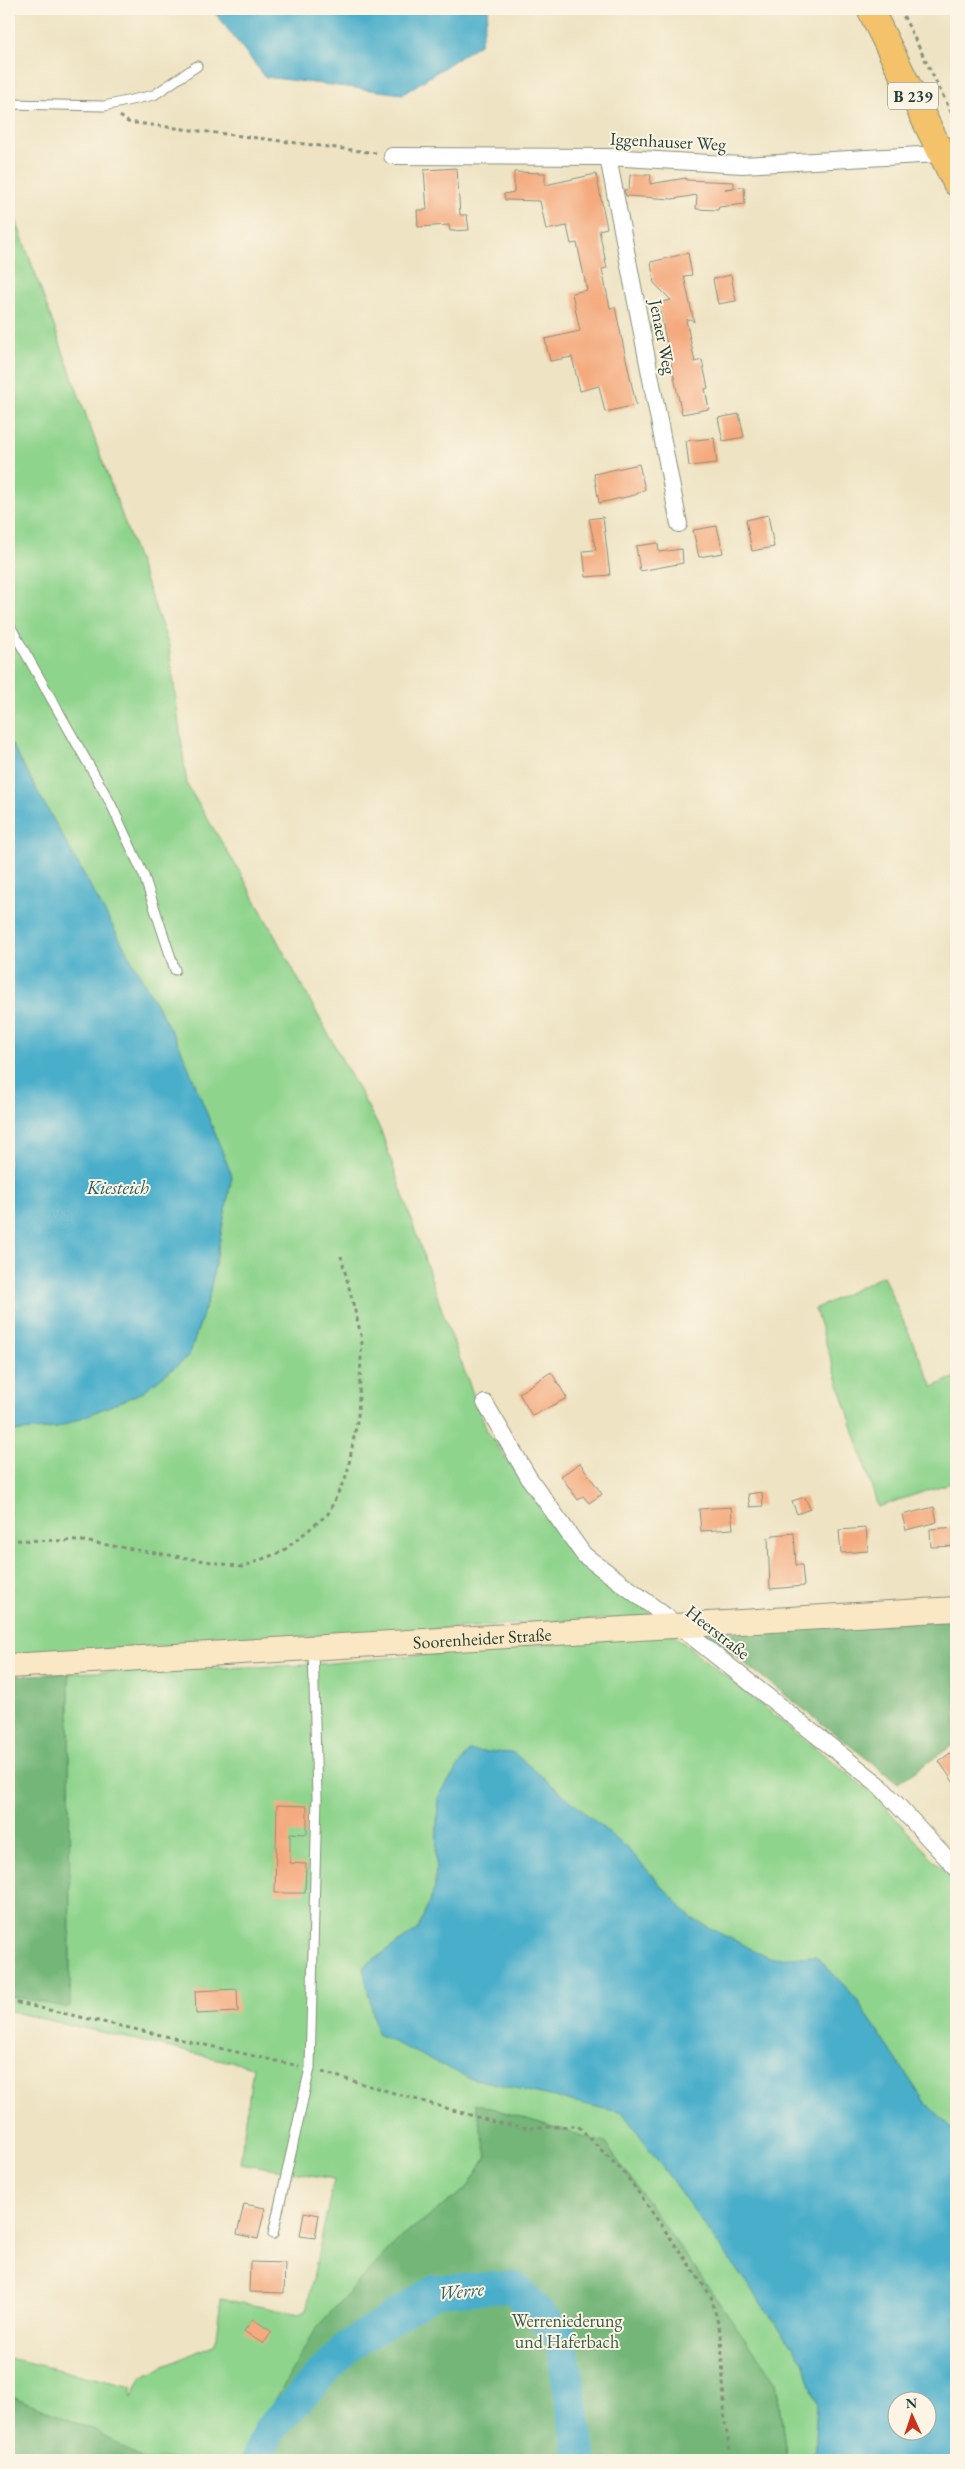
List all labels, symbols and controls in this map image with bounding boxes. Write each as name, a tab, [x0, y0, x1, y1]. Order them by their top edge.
road number: B 239	[888, 82, 938, 110]
street label: Iggenhauser Weg	[609, 126, 727, 156]
street label: Jenaer Weg	[644, 296, 682, 377]
water label: Kiesteich	[86, 1175, 149, 1200]
street label: Heerstraße	[681, 1600, 755, 1664]
street label: Soorenheider Straße	[412, 1622, 552, 1653]
water label: Werre	[437, 2276, 485, 2306]
park label: Werreniederung und Haferbach	[512, 2309, 622, 2353]
north arrow	[888, 2392, 938, 2442]
text: N	[905, 2394, 918, 2412]

